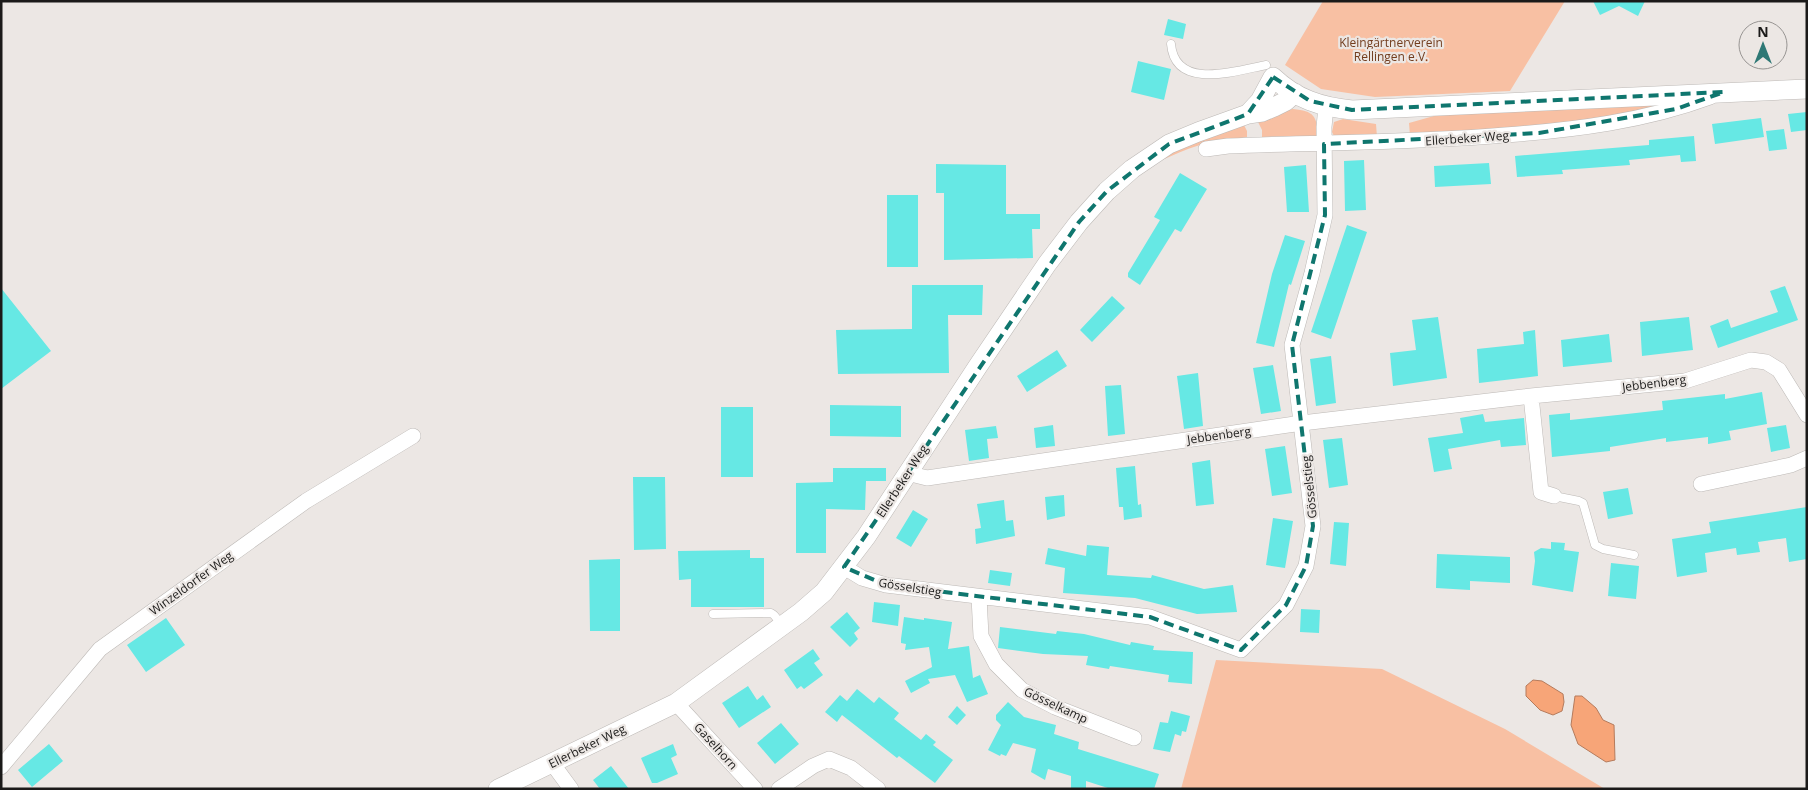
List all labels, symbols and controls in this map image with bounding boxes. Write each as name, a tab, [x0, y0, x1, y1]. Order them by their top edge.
north arrow	[1738, 20, 1788, 70]
text: N	[1757, 22, 1769, 41]
park label: Kleingärtnerverein Rellingen e.V.	[1339, 34, 1443, 65]
street label: Ellerbeker Weg	[1425, 127, 1510, 149]
street label: Jebbenberg	[1620, 371, 1687, 395]
street label: Jebbenberg	[1185, 422, 1252, 448]
street label: Ellerbeker Weg	[872, 441, 932, 521]
street label: Gösselstieg	[1297, 454, 1321, 519]
street label: Winzeldorfer Weg	[146, 547, 237, 619]
street label: Gösselstieg	[877, 574, 943, 600]
street label: Gösselkamp	[1021, 683, 1091, 727]
street label: Gaselhorn	[690, 719, 742, 773]
street label: Ellerbeker Weg	[546, 720, 629, 772]

